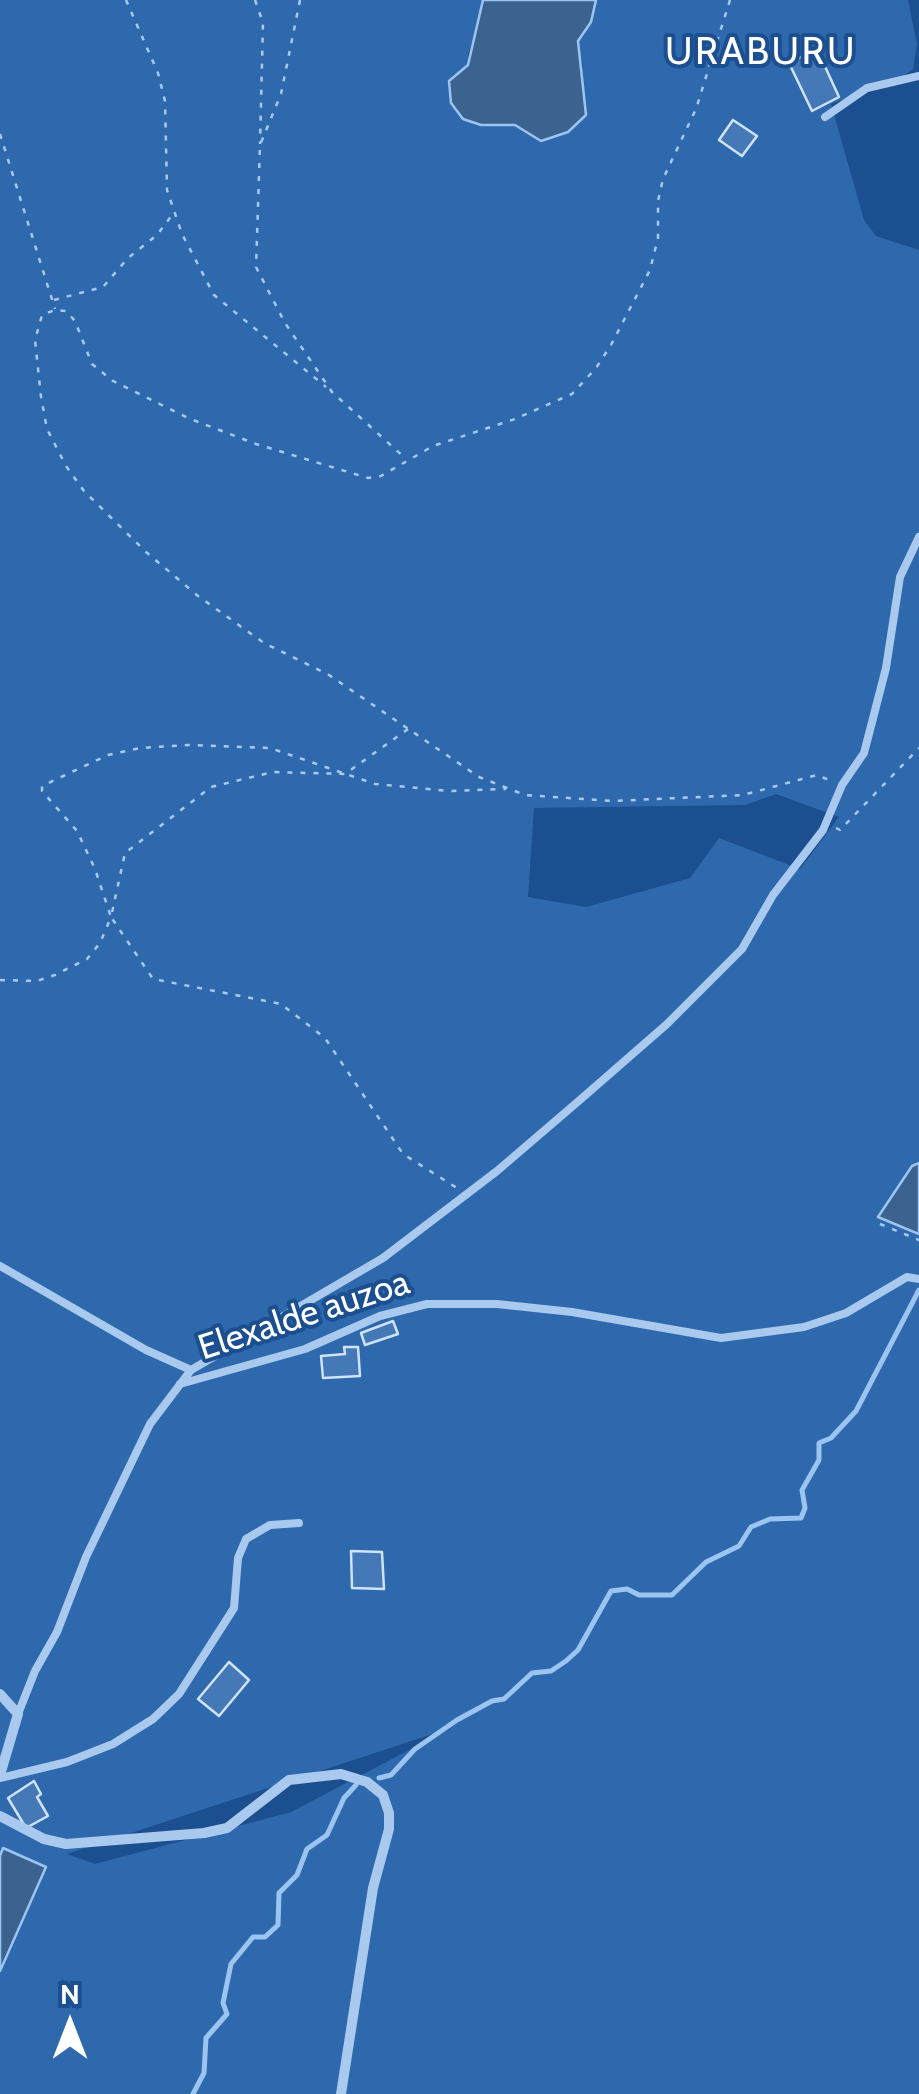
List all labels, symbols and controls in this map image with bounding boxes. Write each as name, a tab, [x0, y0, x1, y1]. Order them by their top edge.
district label: URABURU	[665, 30, 857, 76]
street label: Elexalde auzoa	[193, 1262, 415, 1370]
north arrow	[20, 1974, 120, 2074]
text: N	[60, 1977, 80, 2011]

